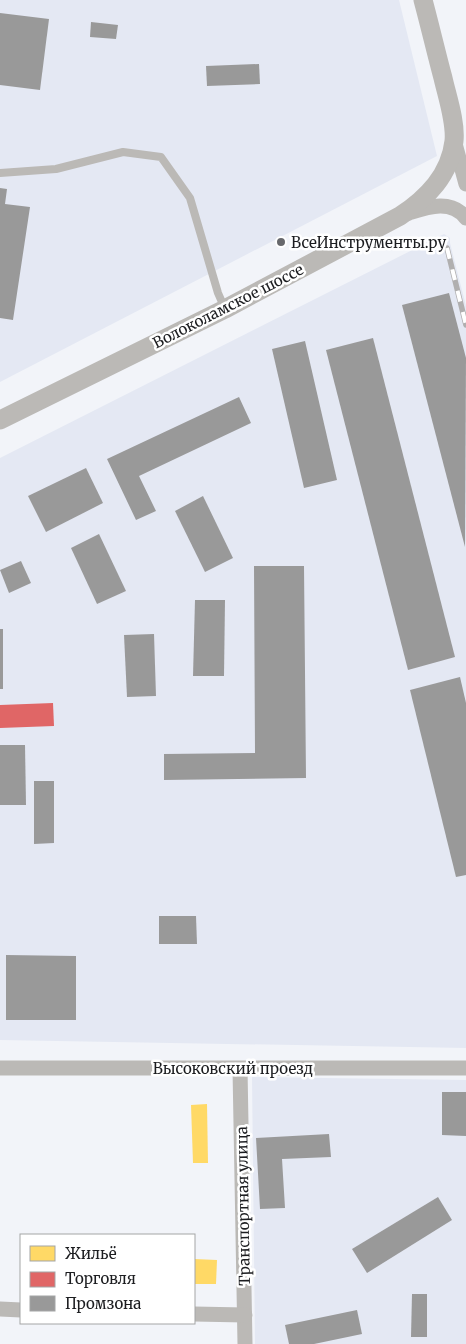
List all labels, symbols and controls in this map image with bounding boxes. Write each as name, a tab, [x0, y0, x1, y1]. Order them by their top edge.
place label: ВсеИнструменты.ру	[291, 233, 446, 252]
marker: ВсеИнструменты.ру	[275, 236, 287, 248]
street label: Волоколамское шоссе	[149, 260, 307, 352]
street label: Высоковский проезд	[153, 1059, 313, 1078]
street label: Транспортная улица	[232, 1126, 254, 1286]
legend	[20, 1234, 195, 1324]
text: Жильё	[65, 1244, 117, 1263]
text: Торговля	[65, 1269, 136, 1288]
text: Промзона	[65, 1294, 141, 1313]

